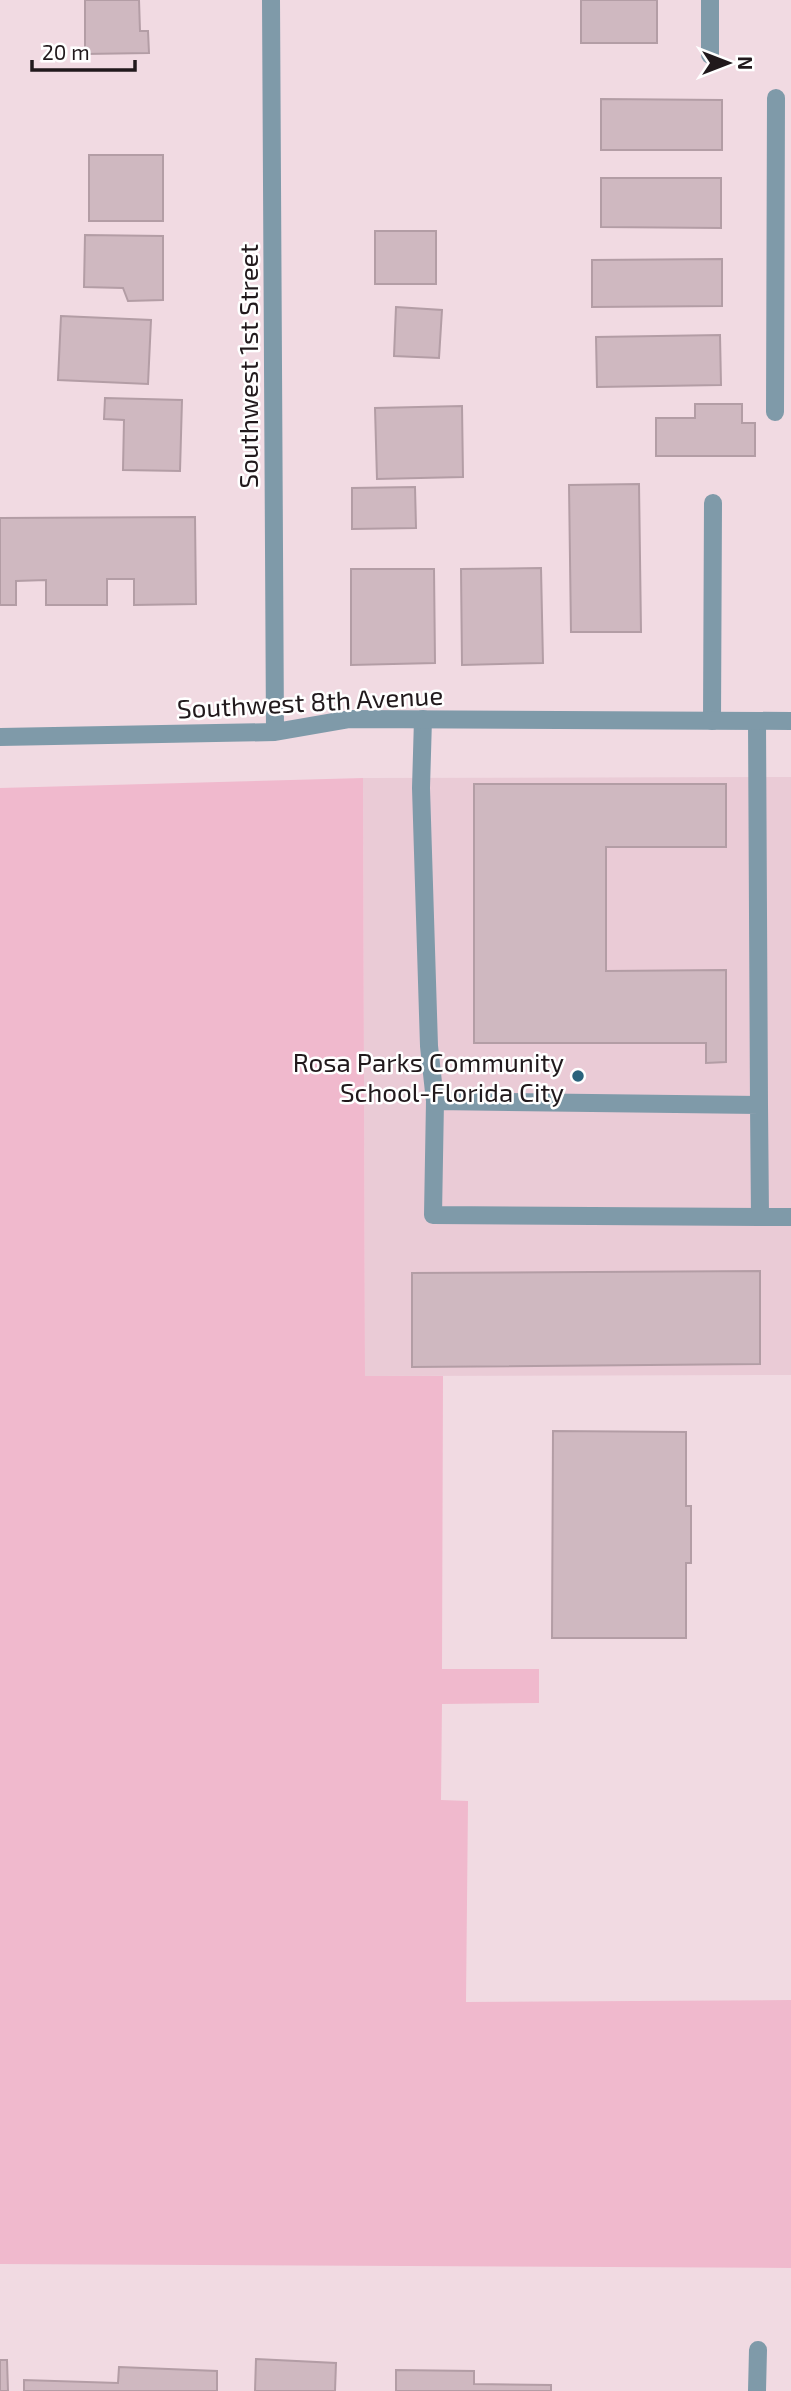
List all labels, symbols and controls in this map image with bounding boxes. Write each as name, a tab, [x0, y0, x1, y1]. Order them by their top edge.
scale bar	[32, 28, 135, 72]
north arrow	[693, 28, 763, 98]
text: 20 m	[42, 39, 90, 64]
text: N	[734, 56, 757, 70]
street label: Southwest 1st Street	[232, 243, 263, 488]
street label: Southwest 8th Avenue	[176, 679, 444, 723]
place label: Rosa Parks Community School-Florida City	[293, 1046, 564, 1107]
marker: Rosa Parks Community School-Florida City	[570, 1068, 586, 1084]

